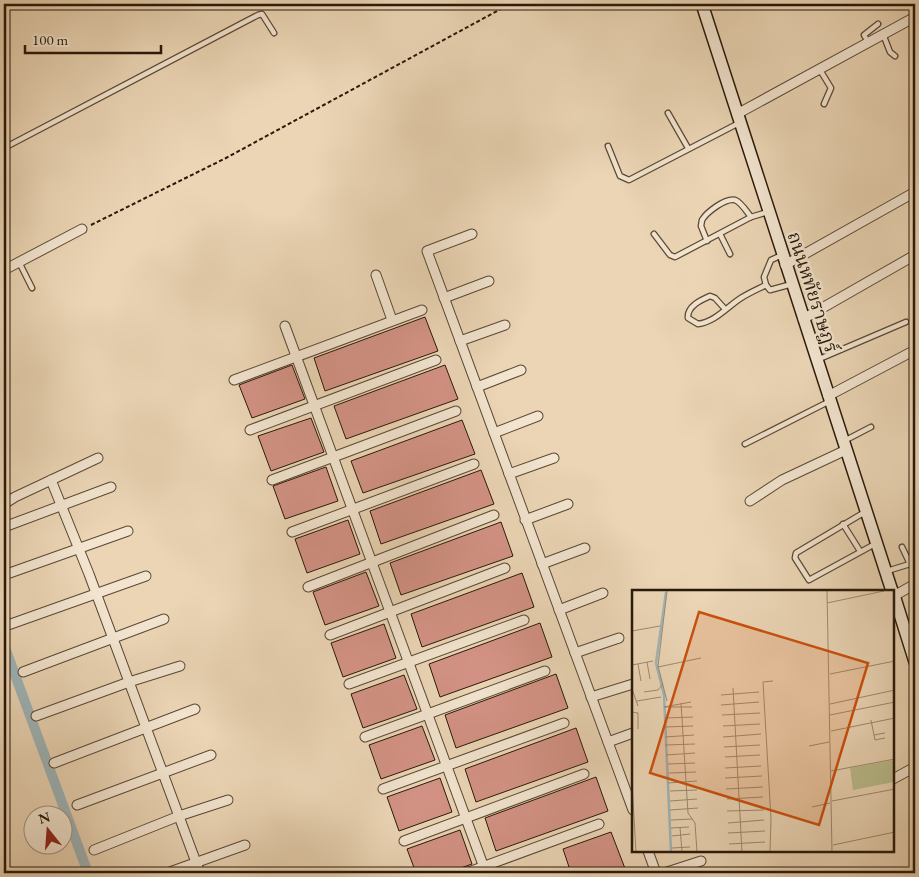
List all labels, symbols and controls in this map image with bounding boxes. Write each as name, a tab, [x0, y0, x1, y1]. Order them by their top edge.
scale bar	[25, 22, 161, 54]
text: 100 m	[32, 30, 69, 49]
street label: ถนนหทัยราษฎร์	[782, 228, 845, 357]
inset map	[632, 590, 894, 852]
north arrow	[22, 804, 72, 854]
text: N	[36, 807, 53, 828]

